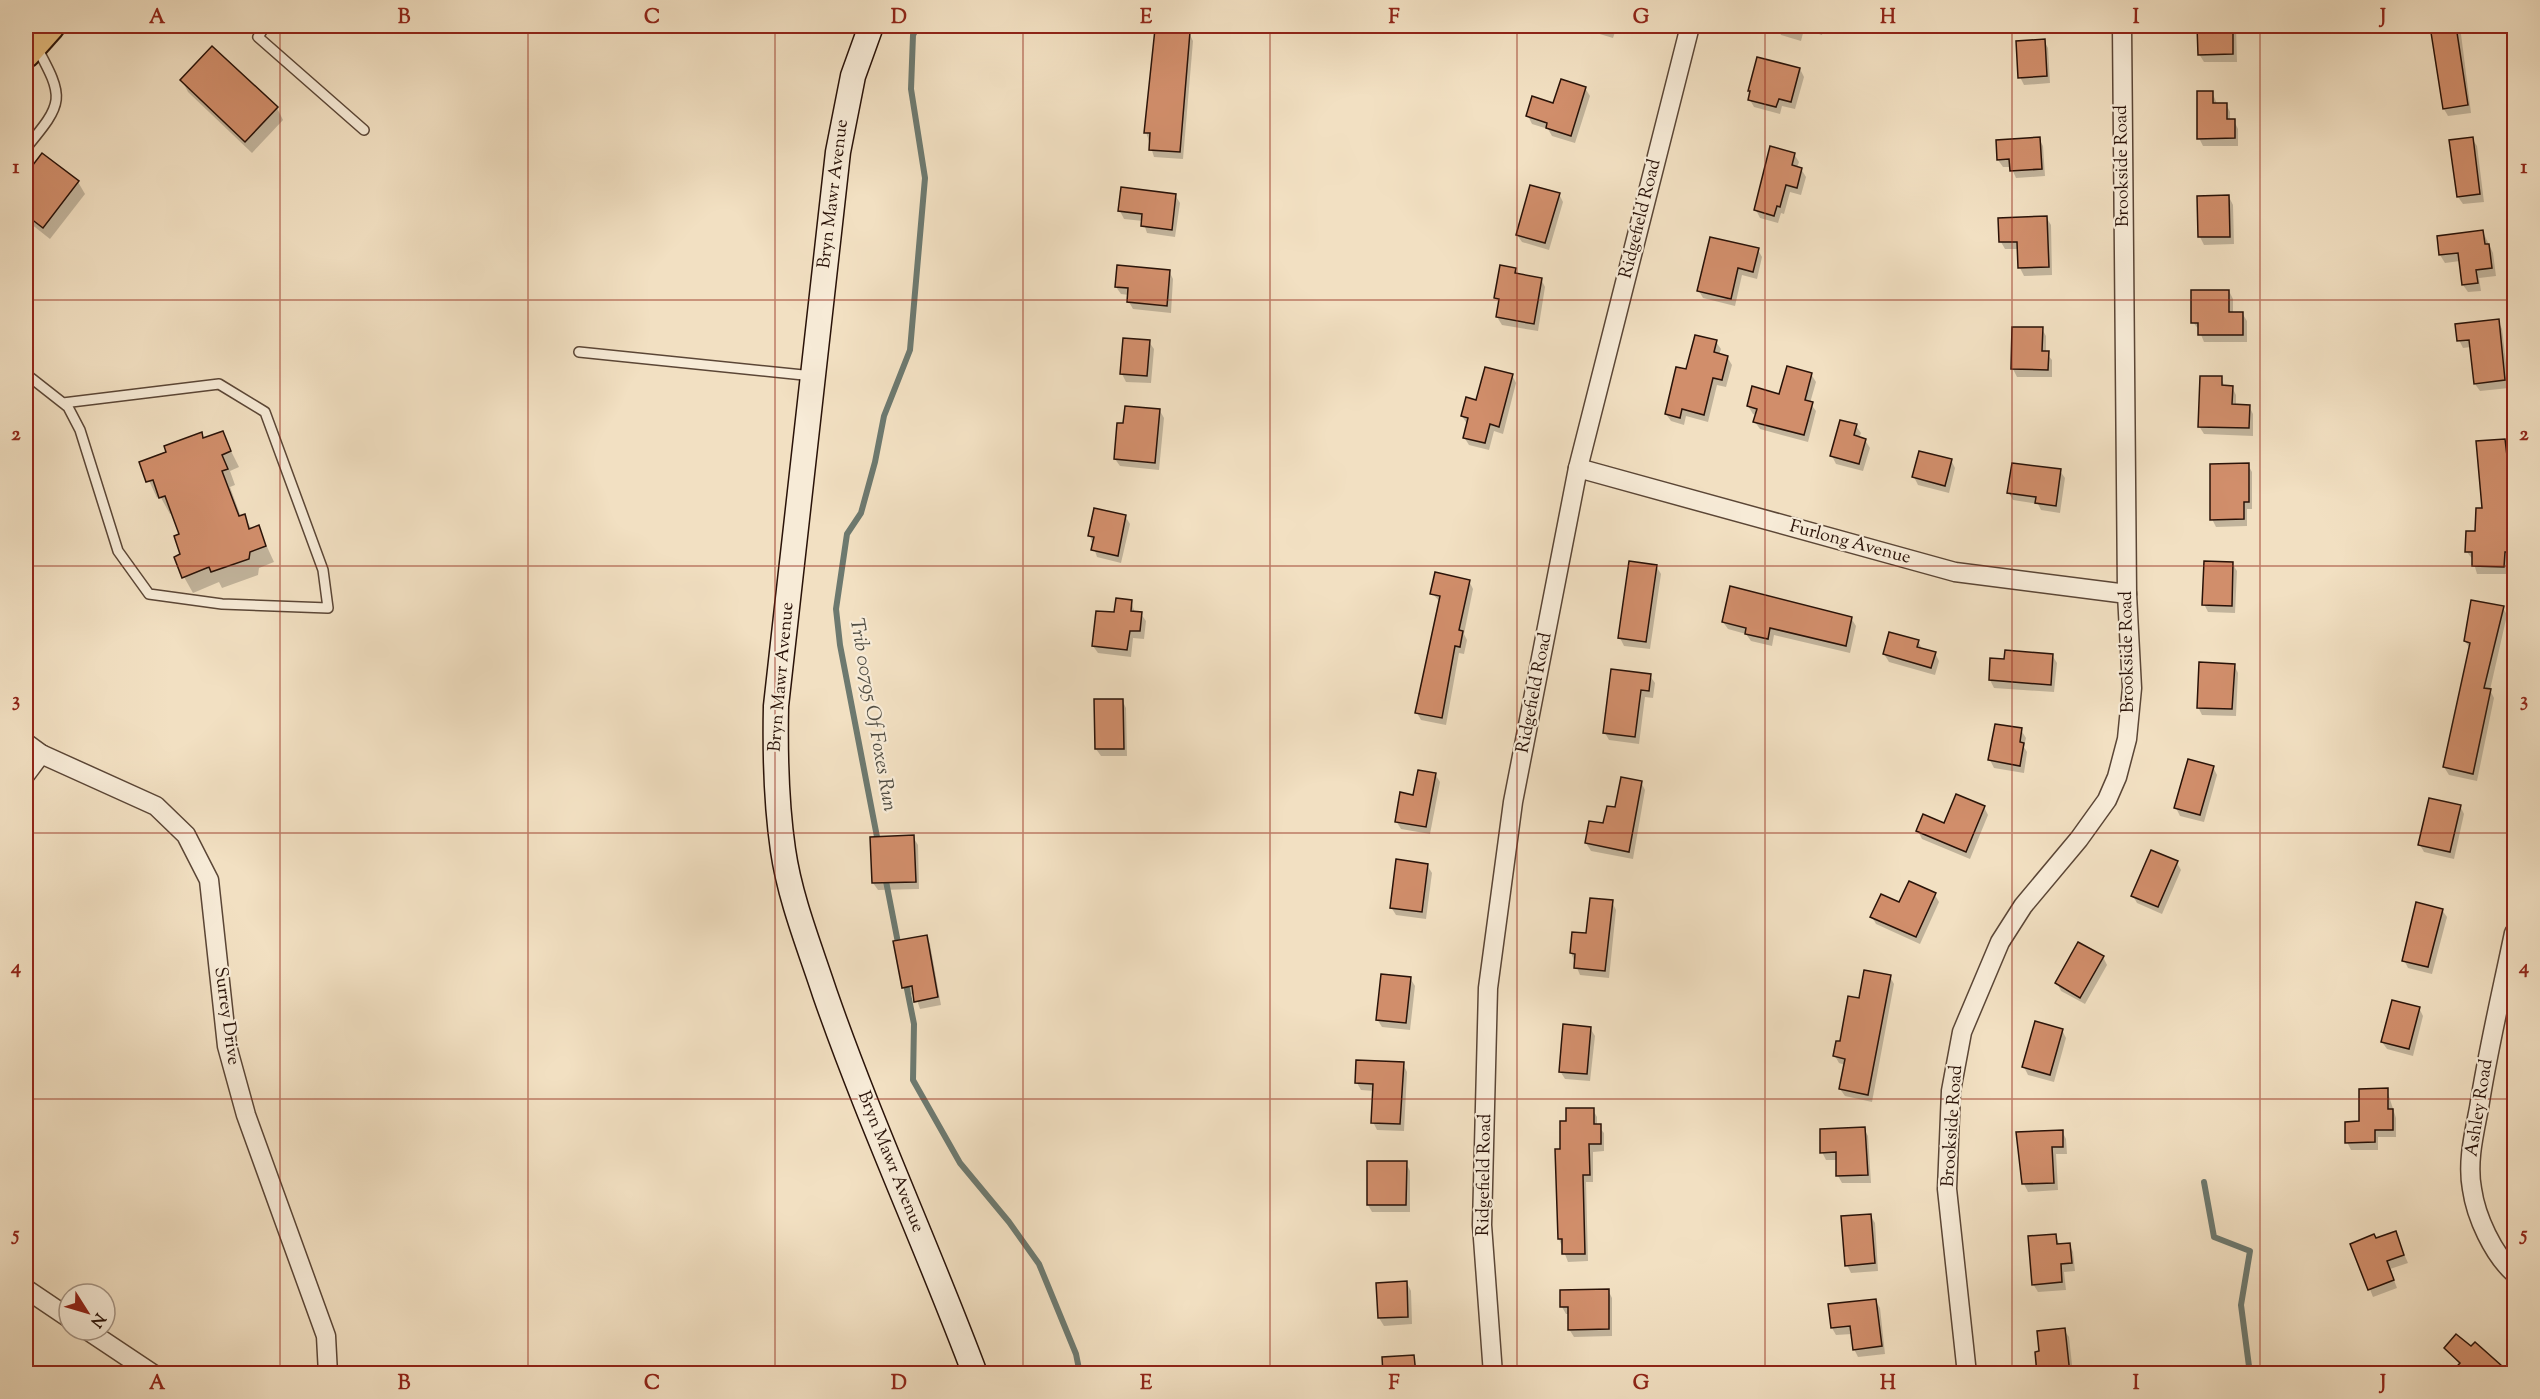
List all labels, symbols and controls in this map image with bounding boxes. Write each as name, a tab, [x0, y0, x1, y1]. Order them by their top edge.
text: A	[149, 4, 166, 33]
text: B	[398, 4, 411, 33]
text: C	[644, 4, 660, 33]
text: D	[891, 4, 907, 33]
text: E	[1140, 4, 1153, 33]
text: F	[1388, 4, 1400, 33]
text: G	[1633, 4, 1650, 33]
text: H	[1880, 4, 1896, 33]
text: I	[2133, 4, 2140, 33]
text: J	[2378, 4, 2386, 33]
street label: Brookside Road	[2109, 105, 2137, 227]
street label: Bryn Mawr Avenue	[812, 118, 856, 270]
text: 1	[13, 154, 20, 183]
text: 1	[2521, 154, 2528, 183]
street label: Ridgefield Road	[1614, 156, 1668, 282]
text: 2	[11, 421, 21, 450]
text: 2	[2519, 421, 2529, 450]
street label: Furlong Avenue	[1786, 514, 1914, 572]
street label: Brookside Road	[2114, 591, 2142, 713]
street label: Bryn Mawr Avenue	[762, 601, 802, 753]
water label: Trib 00795 Of Foxes Run	[841, 616, 903, 814]
street label: Ridgefield Road	[1511, 630, 1559, 756]
text: 3	[12, 687, 20, 716]
text: 3	[2520, 687, 2528, 716]
text: 4	[10, 954, 21, 983]
text: 4	[2518, 954, 2529, 983]
street label: Surrey Drive	[206, 965, 246, 1067]
street label: Ashley Road	[2459, 1057, 2501, 1159]
street label: Brookside Road	[1936, 1064, 1970, 1188]
street label: Bryn Mawr Avenue	[850, 1087, 930, 1237]
street label: Ridgefield Road	[1471, 1114, 1499, 1236]
text: 5	[11, 1221, 20, 1250]
text: 5	[2519, 1221, 2528, 1250]
north arrow	[57, 1282, 117, 1342]
text: N	[84, 1307, 110, 1332]
text: A	[149, 1370, 166, 1399]
text: B	[398, 1370, 411, 1399]
text: C	[644, 1370, 660, 1399]
text: D	[891, 1370, 907, 1399]
text: E	[1140, 1370, 1153, 1399]
text: F	[1388, 1370, 1400, 1399]
text: G	[1633, 1370, 1650, 1399]
text: H	[1880, 1370, 1896, 1399]
text: I	[2133, 1370, 2140, 1399]
text: J	[2378, 1370, 2386, 1399]

